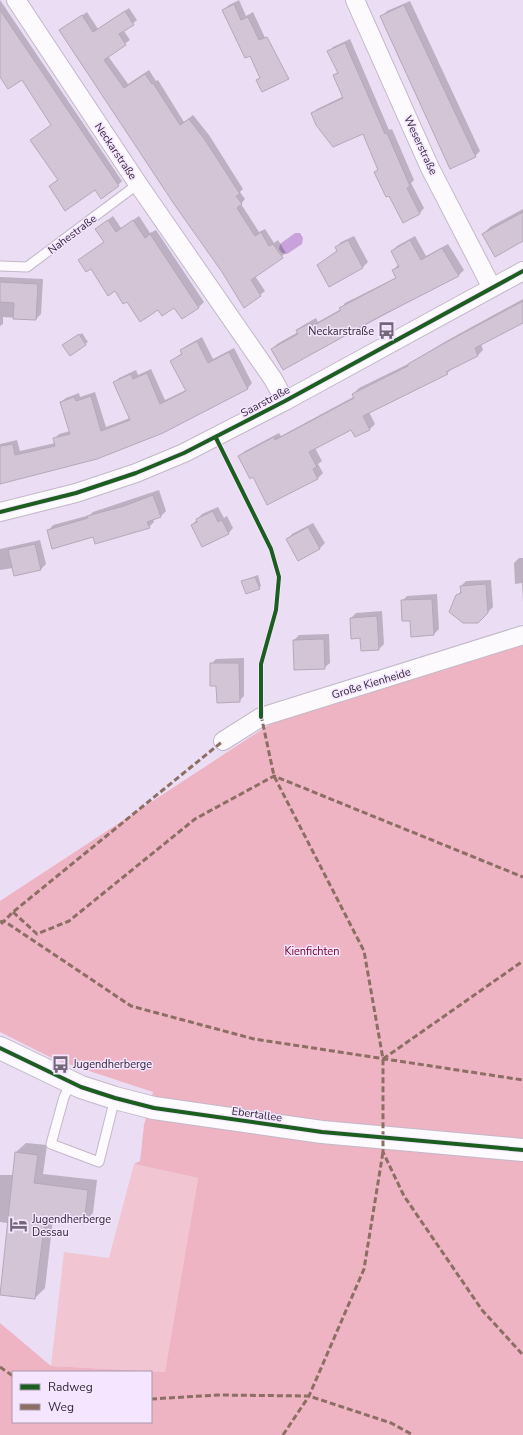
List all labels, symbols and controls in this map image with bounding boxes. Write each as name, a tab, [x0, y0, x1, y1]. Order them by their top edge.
street label: Weserstraße	[400, 113, 441, 177]
street label: Neckarstraße	[91, 120, 140, 183]
street label: Nahestraße	[45, 211, 100, 258]
bus stop icon: Neckarstraße	[377, 321, 397, 341]
place label: Neckarstraße	[308, 324, 374, 339]
street label: Saarstraße	[238, 382, 293, 421]
street label: Große Kienheide	[330, 664, 413, 703]
park label: Kienfichten	[285, 944, 339, 959]
bus stop icon: Jugendherberge	[50, 1054, 70, 1074]
place label: Jugendherberge	[72, 1057, 152, 1072]
street label: Ebertallee	[231, 1104, 283, 1125]
place label: Jugendherberge Dessau	[31, 1212, 111, 1240]
hotel icon: Jugendherberge Dessau	[9, 1215, 29, 1235]
legend	[12, 1371, 152, 1423]
text: Radweg	[48, 1379, 93, 1395]
text: Weg	[48, 1399, 74, 1415]

